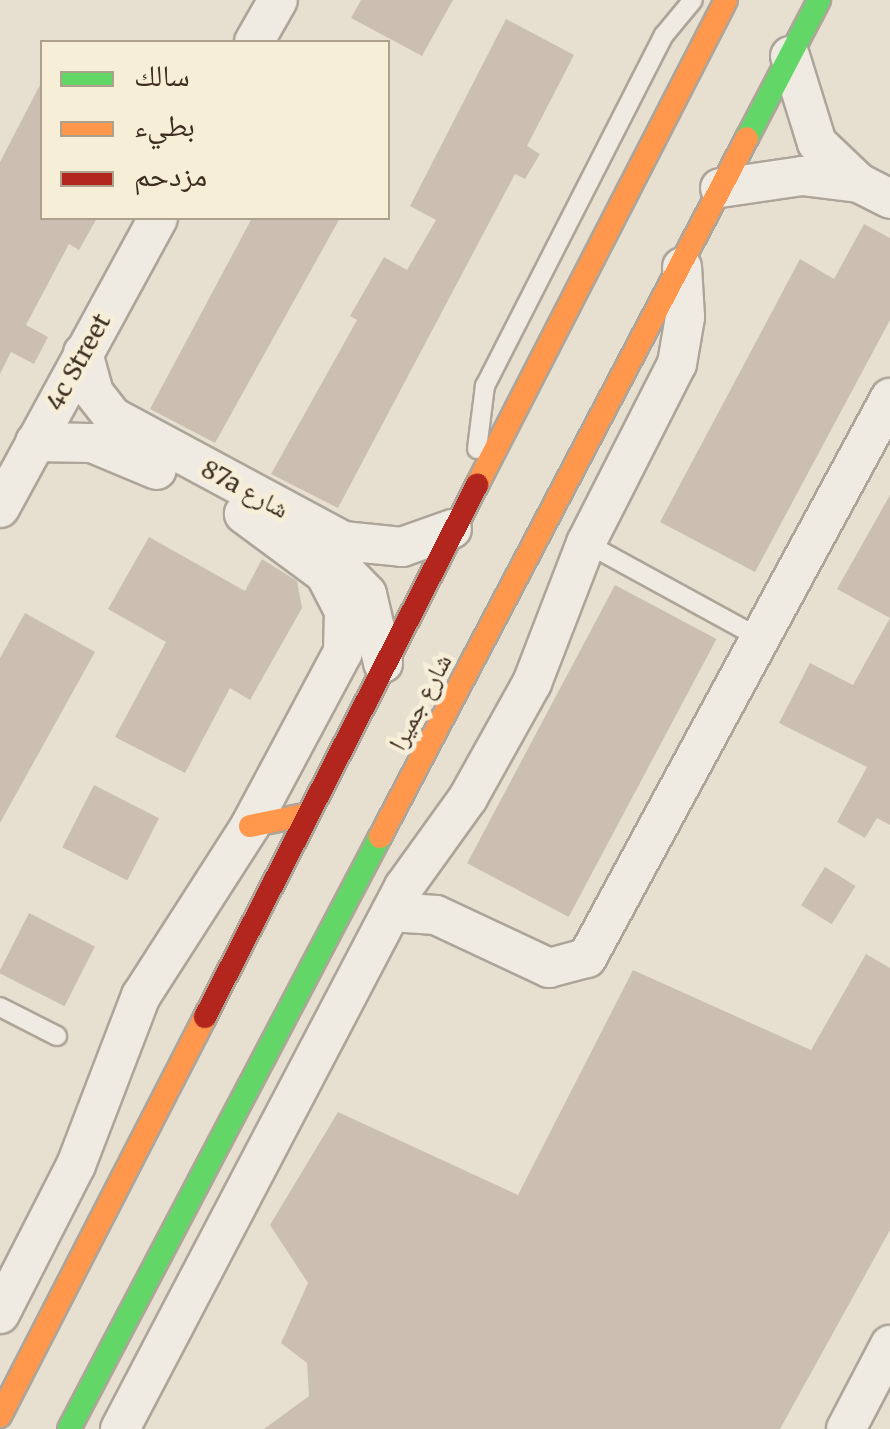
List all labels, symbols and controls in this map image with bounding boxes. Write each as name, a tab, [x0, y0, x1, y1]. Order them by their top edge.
legend	[40, 40, 390, 220]
text: سالك	[134, 56, 190, 94]
text: بطيء	[134, 106, 195, 144]
text: مزدحم	[134, 156, 207, 194]
street label: 4c Street	[39, 309, 117, 415]
street label: 87a شارع	[196, 454, 294, 524]
street label: شارع جميرا	[382, 649, 458, 755]

